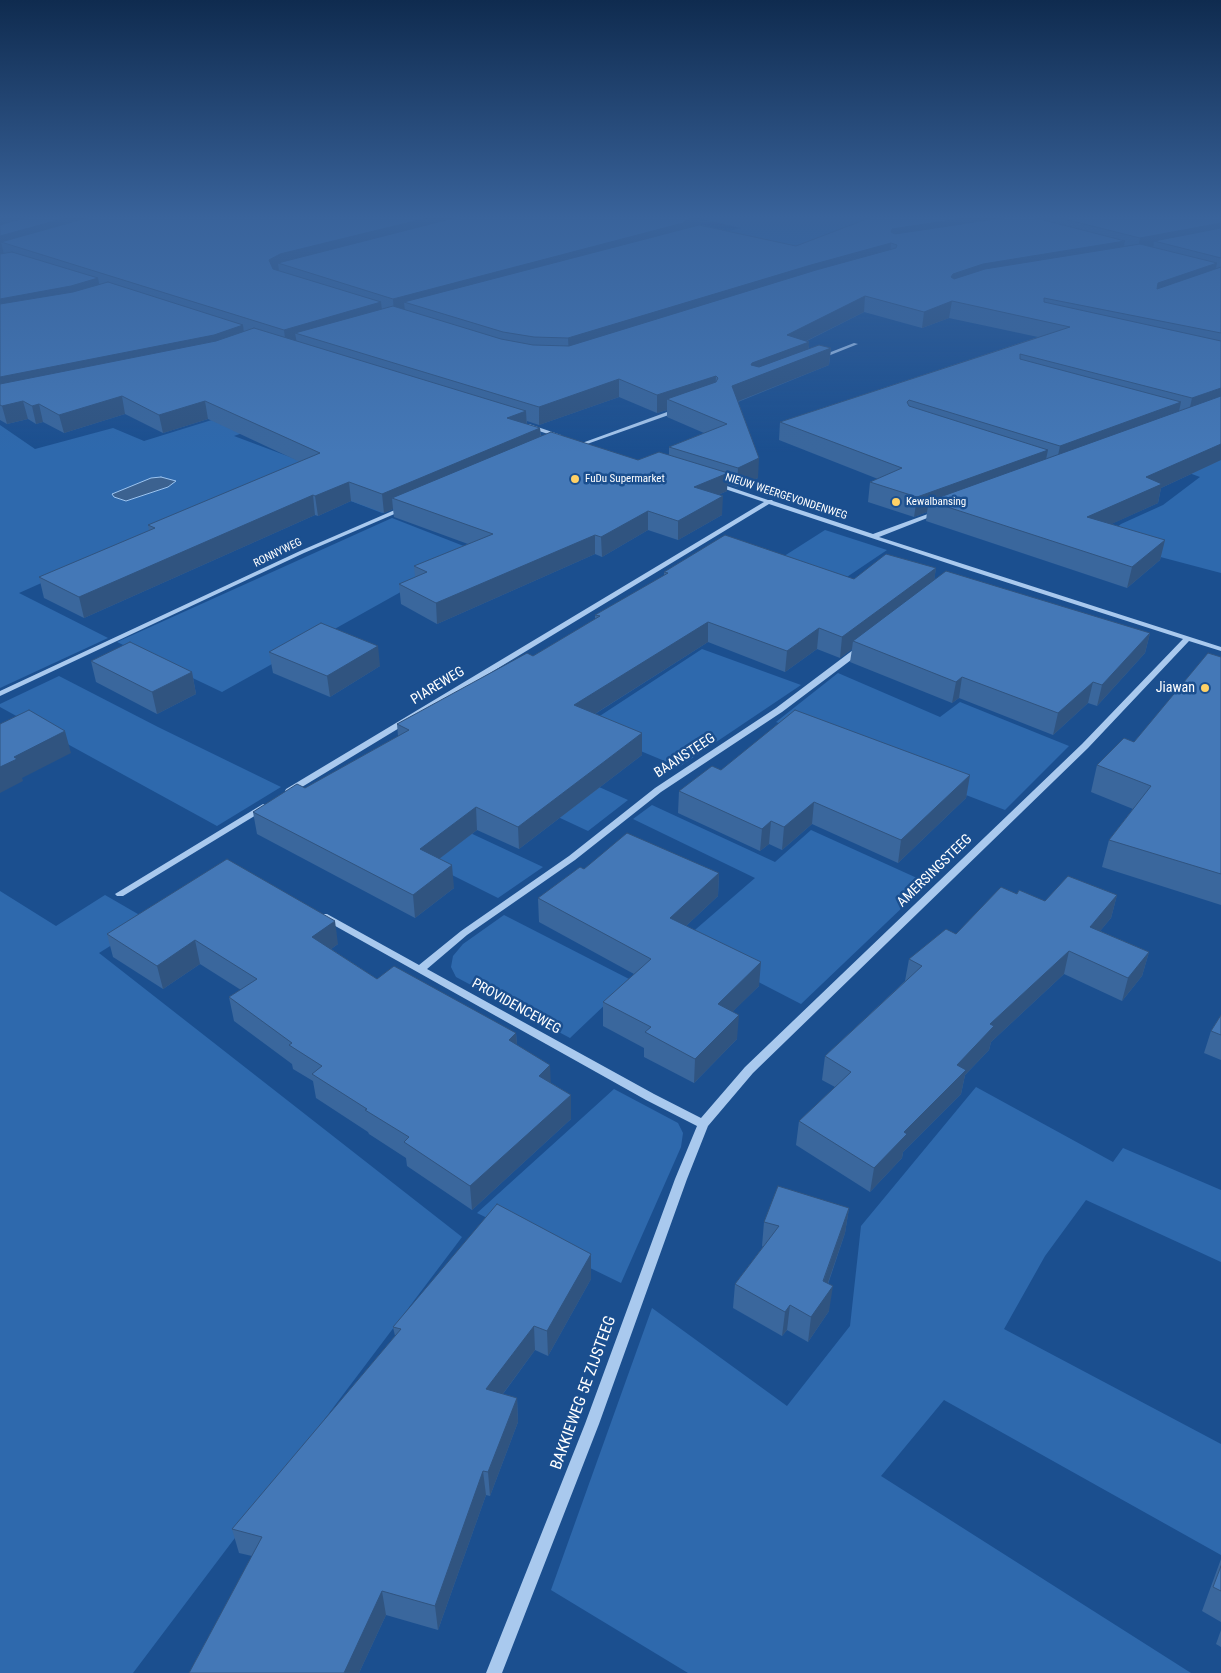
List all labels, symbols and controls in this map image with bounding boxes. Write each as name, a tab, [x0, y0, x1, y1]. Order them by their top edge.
street label: NIEUW WEERGEVONDENWEG	[723, 471, 849, 523]
place label: FuDu Supermarket	[585, 472, 665, 486]
marker: FuDu Supermarket	[569, 473, 581, 485]
place label: Kewalbansing	[906, 495, 966, 509]
marker: Kewalbansing	[890, 496, 902, 508]
street label: RONNYWEG	[252, 536, 304, 570]
street label: PIAREWEG	[408, 663, 468, 709]
place label: Jiawan	[1156, 680, 1195, 696]
marker: Jiawan	[1199, 682, 1211, 694]
street label: BAANSTEEG	[651, 730, 719, 782]
street label: AMERSINGSTEEG	[894, 831, 976, 911]
street label: PROVIDENCEWEG	[469, 976, 563, 1038]
street label: BAKKIEWEG 5E ZIJSTEEG	[547, 1313, 621, 1473]

